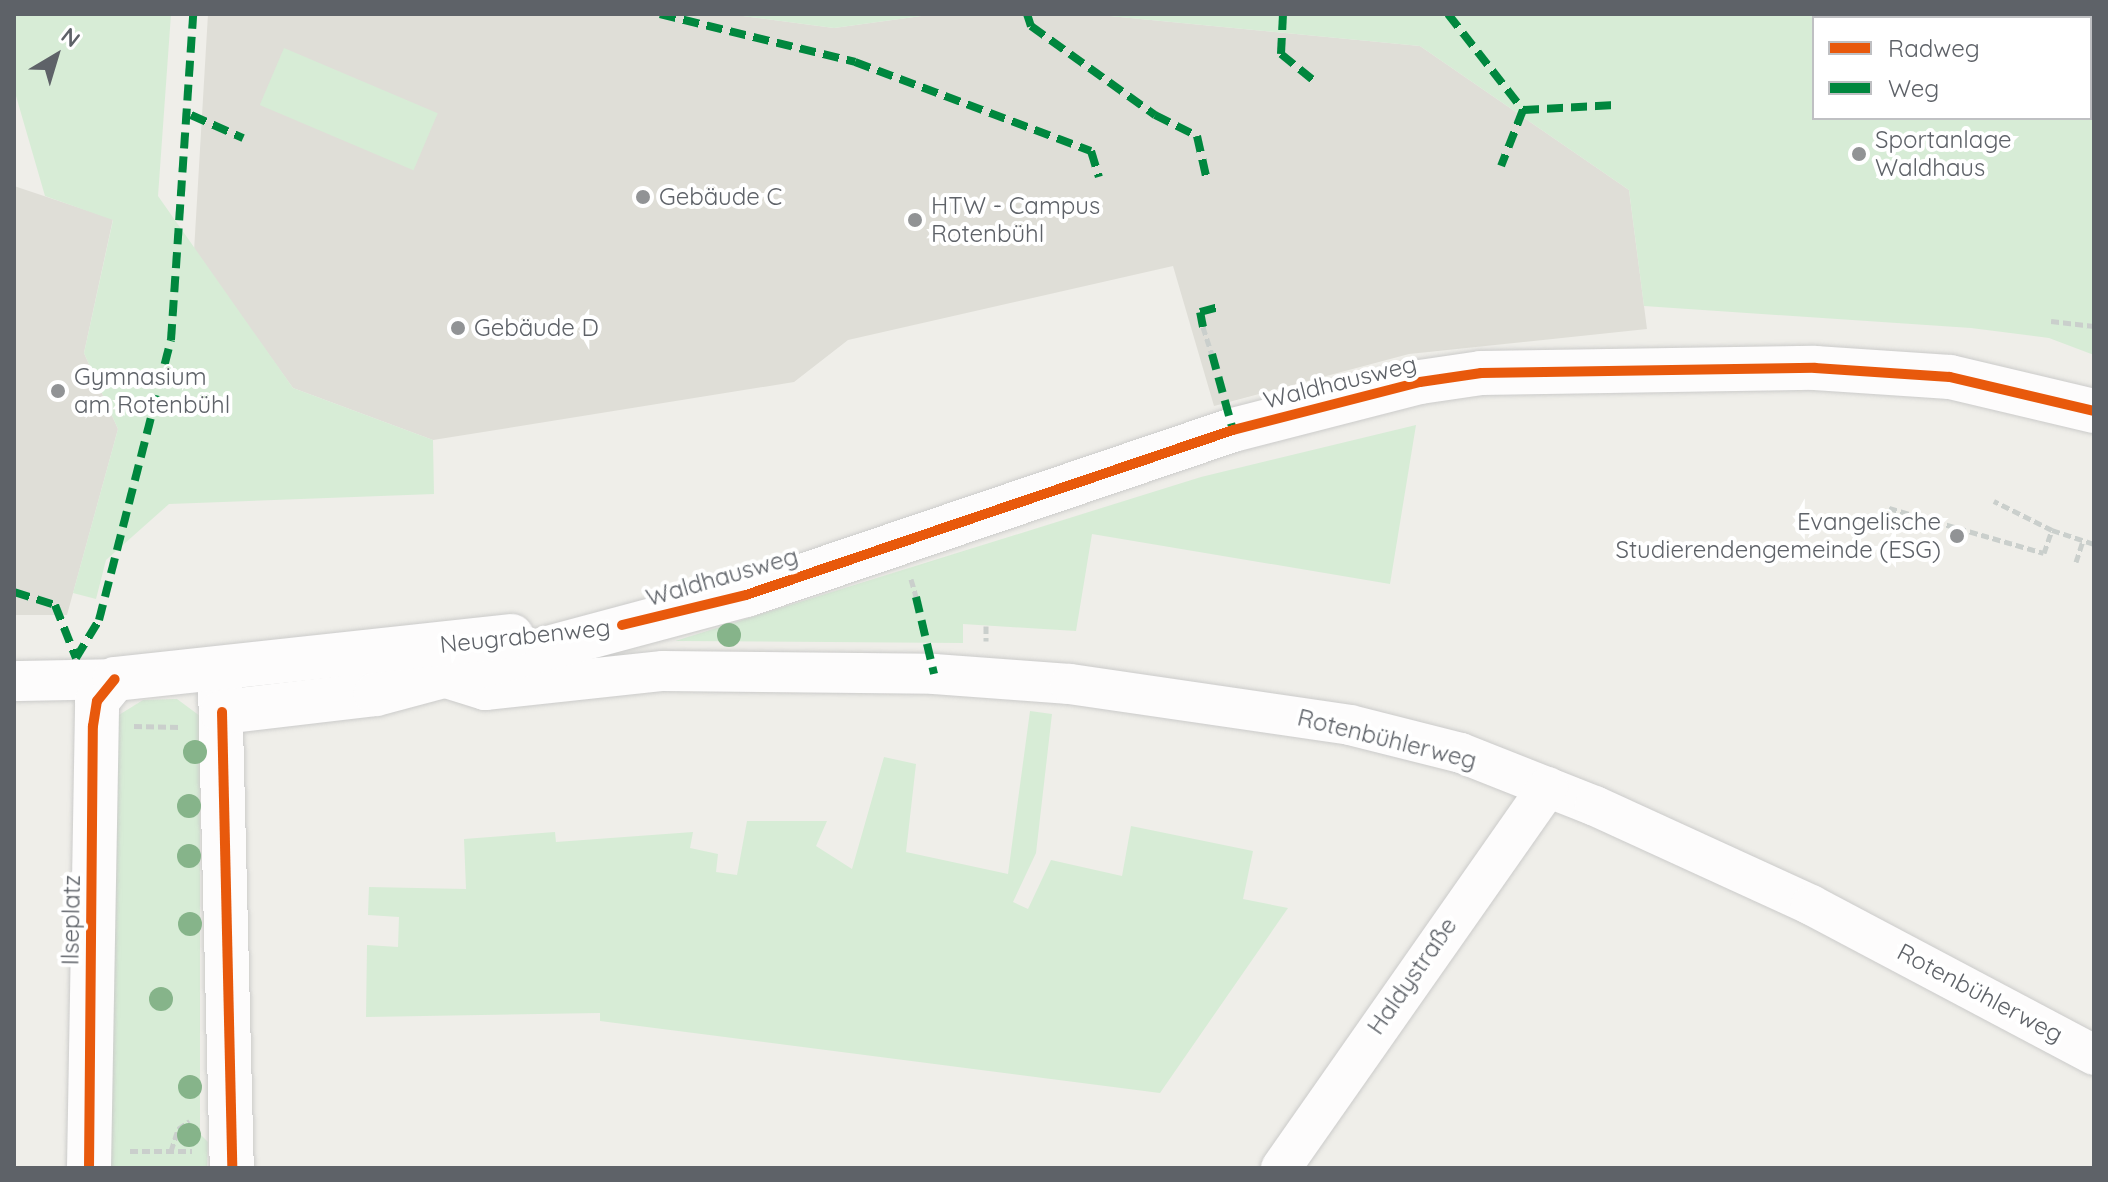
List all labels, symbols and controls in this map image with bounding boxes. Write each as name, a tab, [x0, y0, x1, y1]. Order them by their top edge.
north arrow	[16, 16, 96, 96]
legend	[1812, 16, 2092, 120]
text: N	[56, 21, 86, 53]
text: Radweg	[1888, 33, 1980, 63]
text: Weg	[1888, 73, 1939, 103]
place label: Sportanlage Waldhaus	[1875, 126, 2011, 182]
marker: Sportanlage Waldhaus	[1850, 145, 1868, 163]
place label: Gebäude C	[659, 183, 782, 211]
marker: Gebäude C	[634, 188, 652, 206]
place label: HTW - Campus Rotenbühl	[931, 192, 1100, 248]
marker: HTW - Campus Rotenbühl	[906, 211, 924, 229]
place label: Gebäude D	[474, 314, 599, 342]
marker: Gebäude D	[449, 319, 467, 337]
street label: Waldhausweg	[1261, 349, 1419, 415]
place label: Gymnasium am Rotenbühl	[74, 363, 230, 419]
marker: Gymnasium am Rotenbühl	[49, 382, 67, 400]
place label: Evangelische Studierendengemeinde (ESG)	[1615, 508, 1941, 564]
marker: Evangelische Studierendengemeinde (ESG)	[1948, 527, 1966, 545]
street label: Waldhausweg	[643, 542, 801, 612]
street label: Neugrabenweg	[438, 613, 612, 659]
street label: Rotenbühlerweg	[1295, 703, 1479, 775]
street label: Ilseplatz	[56, 874, 86, 966]
street label: Haldystraße	[1361, 912, 1463, 1040]
street label: Rotenbühlerweg	[1892, 937, 2068, 1049]

